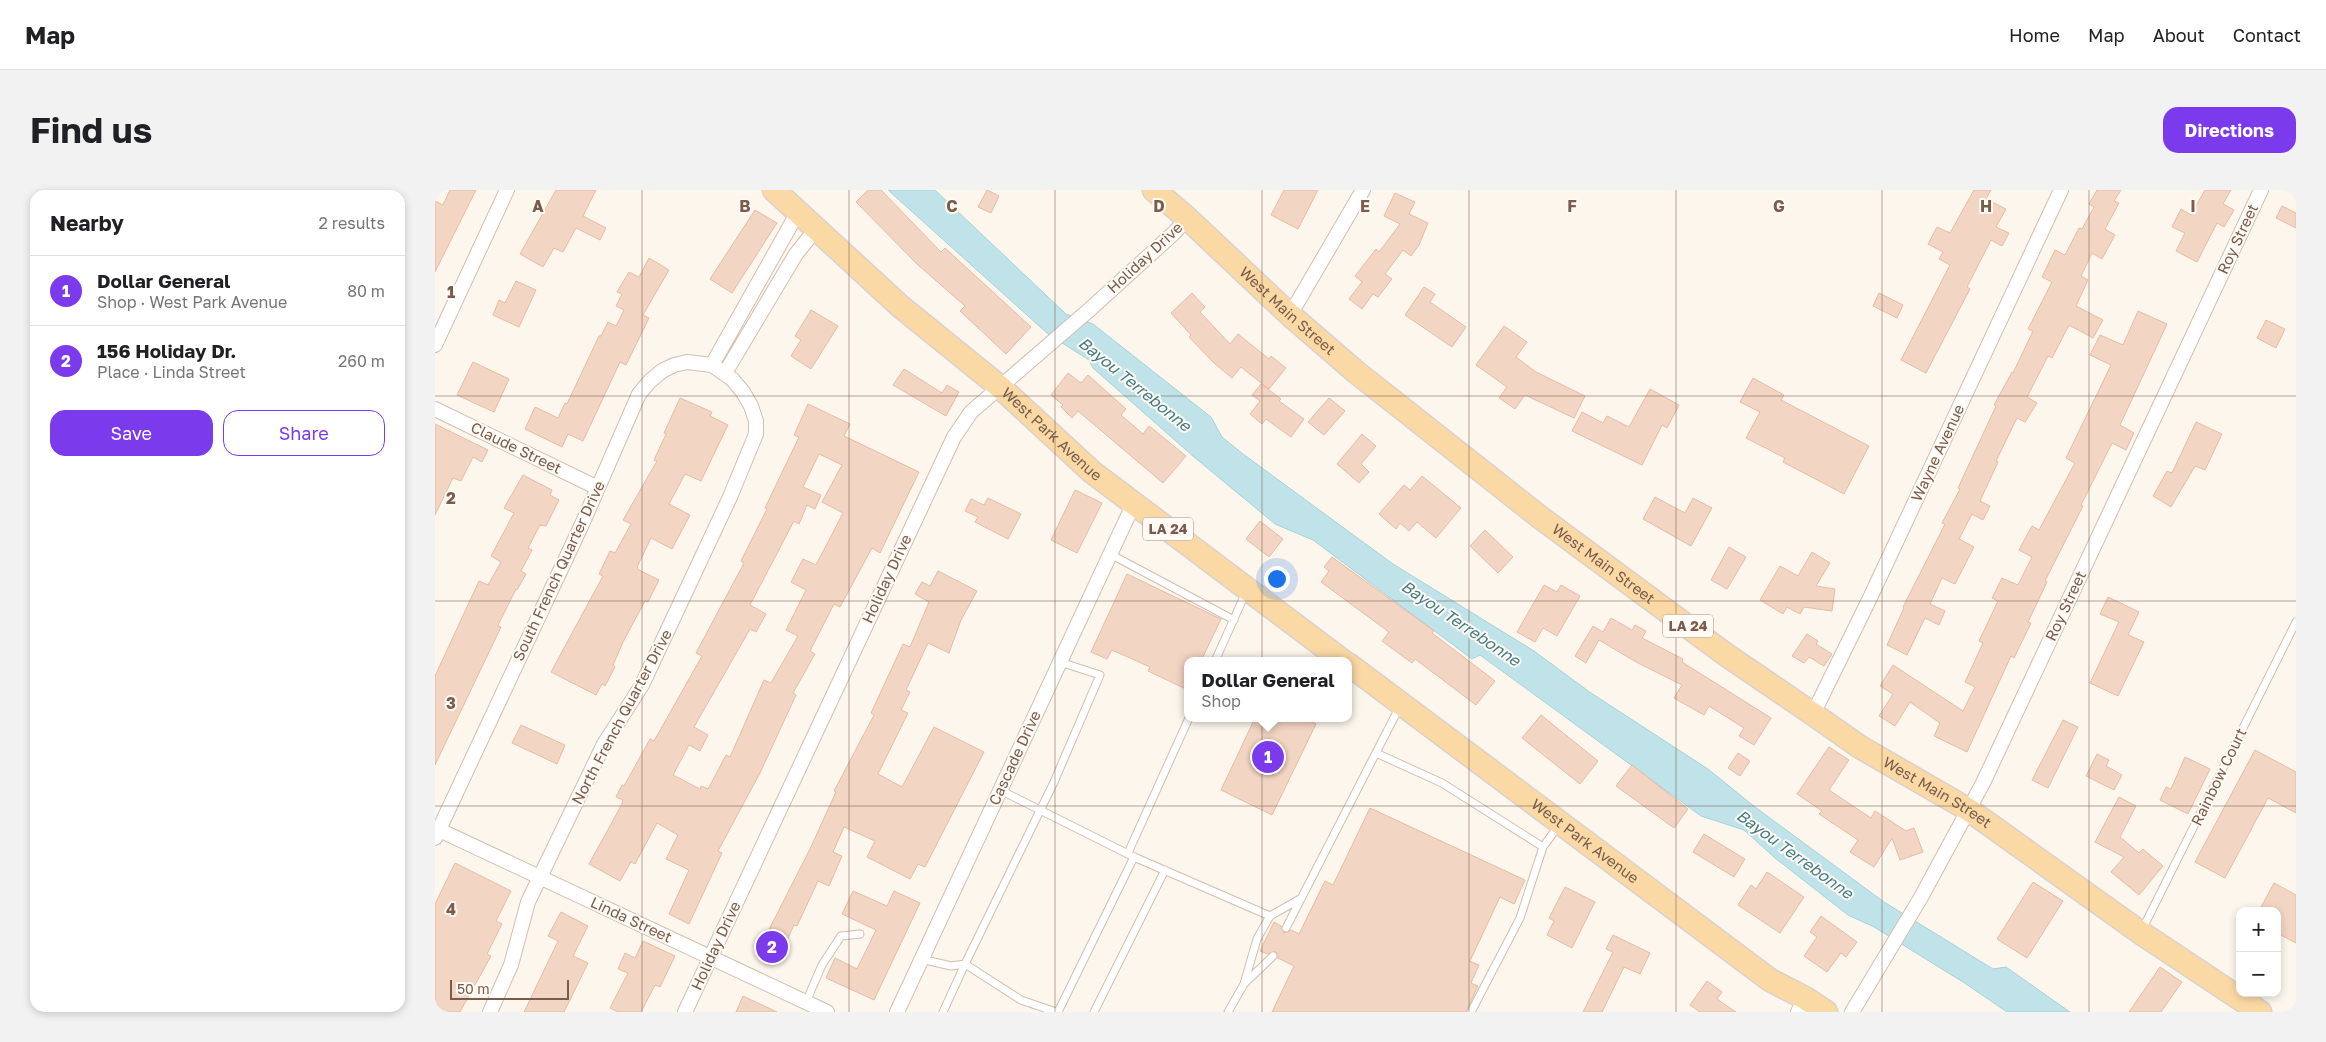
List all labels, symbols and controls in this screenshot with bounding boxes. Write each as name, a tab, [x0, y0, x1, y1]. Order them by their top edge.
text: Map	[25, 20, 75, 49]
text: Home	[2009, 24, 2060, 46]
text: Map	[2088, 24, 2125, 46]
text: About	[2153, 24, 2205, 46]
text: Contact	[2233, 24, 2301, 46]
button: Directions	[2163, 107, 2296, 153]
text: Find us	[30, 109, 152, 151]
text: A	[532, 196, 544, 216]
text: B	[739, 196, 751, 216]
text: C	[946, 196, 958, 216]
text: D	[1153, 196, 1165, 216]
text: E	[1360, 196, 1370, 216]
text: F	[1567, 196, 1577, 216]
text: G	[1773, 196, 1785, 216]
text: H	[1980, 196, 1992, 216]
text: I	[2190, 196, 2196, 216]
street label: Roy Street	[2213, 201, 2261, 277]
text: Nearby	[50, 210, 124, 236]
text: 2 results	[319, 213, 385, 233]
street label: Holiday Drive	[1103, 218, 1186, 297]
street label: West Main Street	[1236, 262, 1340, 358]
text: Dollar General	[97, 269, 230, 292]
text: 1	[62, 281, 70, 301]
text: 80 m	[347, 281, 385, 301]
text: 1	[447, 282, 455, 302]
text: Shop · West Park Avenue	[97, 292, 287, 312]
water label: Bayou Terrebonne	[1075, 332, 1197, 437]
text: 156 Holiday Dr.	[97, 339, 236, 362]
text: 2	[61, 351, 71, 371]
text: 260 m	[338, 351, 385, 371]
text: Place · Linda Street	[97, 362, 246, 382]
street label: West Park Avenue	[998, 383, 1106, 484]
street label: Wayne Avenue	[1907, 401, 1968, 504]
button: Save	[50, 410, 213, 456]
button: Share	[223, 410, 385, 456]
street label: Claude Street	[468, 417, 565, 477]
street label: South French Quarter Drive	[508, 477, 608, 663]
text: 2	[446, 488, 456, 508]
road number: LA 24	[1143, 518, 1193, 540]
street label: West Main Street	[1549, 519, 1659, 607]
street label: Holiday Drive	[858, 531, 915, 626]
your location	[1264, 566, 1290, 592]
street label: Roy Street	[2041, 568, 2089, 644]
water label: Bayou Terrebonne	[1398, 576, 1526, 671]
road number: LA 24	[1663, 614, 1713, 638]
street label: North French Quarter Drive	[567, 626, 675, 807]
popup	[1184, 657, 1352, 722]
text: Dollar General	[1201, 668, 1335, 691]
text: Shop	[1201, 691, 1241, 711]
text: 3	[446, 693, 456, 713]
street label: Cascade Drive	[984, 707, 1044, 808]
street label: Rainbow Court	[2187, 725, 2249, 828]
pin: 1	[1252, 738, 1284, 776]
street label: West Main Street	[1880, 752, 1995, 831]
street label: West Park Avenue	[1528, 795, 1643, 887]
water label: Bayou Terrebonne	[1733, 805, 1859, 904]
street label: Linda Street	[588, 892, 675, 946]
street label: Holiday Drive	[687, 898, 744, 993]
text: 4	[446, 899, 456, 919]
map controls	[2236, 907, 2281, 997]
button: +	[2236, 907, 2281, 952]
pin: 2	[756, 928, 788, 966]
button: −	[2236, 952, 2281, 997]
scale bar	[450, 977, 569, 1000]
text: 50 m	[457, 980, 490, 997]

